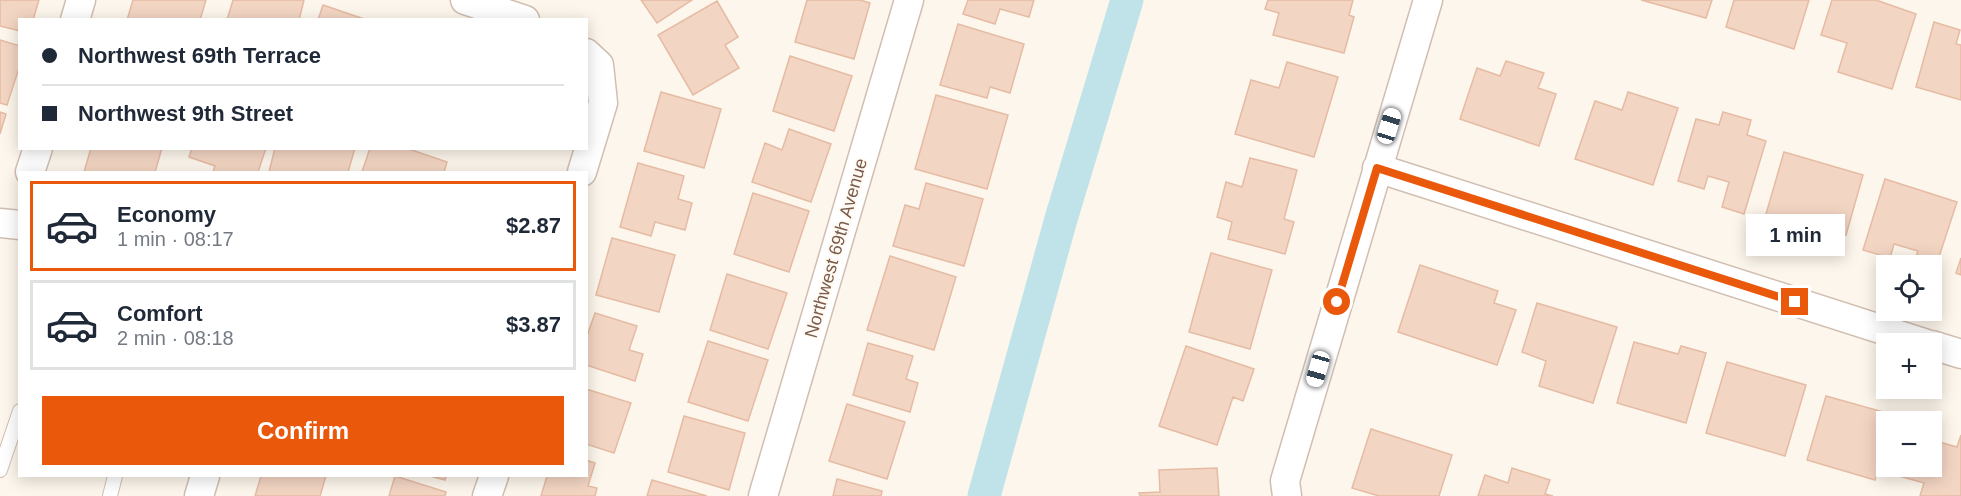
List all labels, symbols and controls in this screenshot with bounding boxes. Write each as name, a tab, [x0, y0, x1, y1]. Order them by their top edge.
text: Northwest 69th Terrace	[78, 43, 321, 68]
text: Northwest 9th Street	[78, 101, 293, 126]
car	[1375, 106, 1403, 146]
street label: Northwest 69th Avenue	[801, 156, 871, 340]
icon: car	[45, 199, 99, 253]
text: Economy	[117, 202, 216, 227]
text: $2.87	[506, 213, 561, 238]
callout: 1 min	[1746, 215, 1844, 257]
text: 1 min	[1769, 224, 1822, 246]
text: 1 min · 08:17	[117, 228, 234, 250]
map controls	[1876, 255, 1942, 477]
button: locate	[1876, 255, 1942, 321]
route start	[1323, 288, 1350, 315]
route end	[1781, 288, 1808, 315]
icon: car	[45, 298, 99, 352]
text: Comfort	[117, 301, 203, 326]
text: $3.87	[506, 312, 561, 337]
text: 2 min · 08:18	[117, 327, 234, 349]
button: +	[1876, 333, 1942, 399]
car	[1304, 349, 1332, 389]
button: Confirm	[42, 396, 564, 465]
button: −	[1876, 411, 1942, 477]

